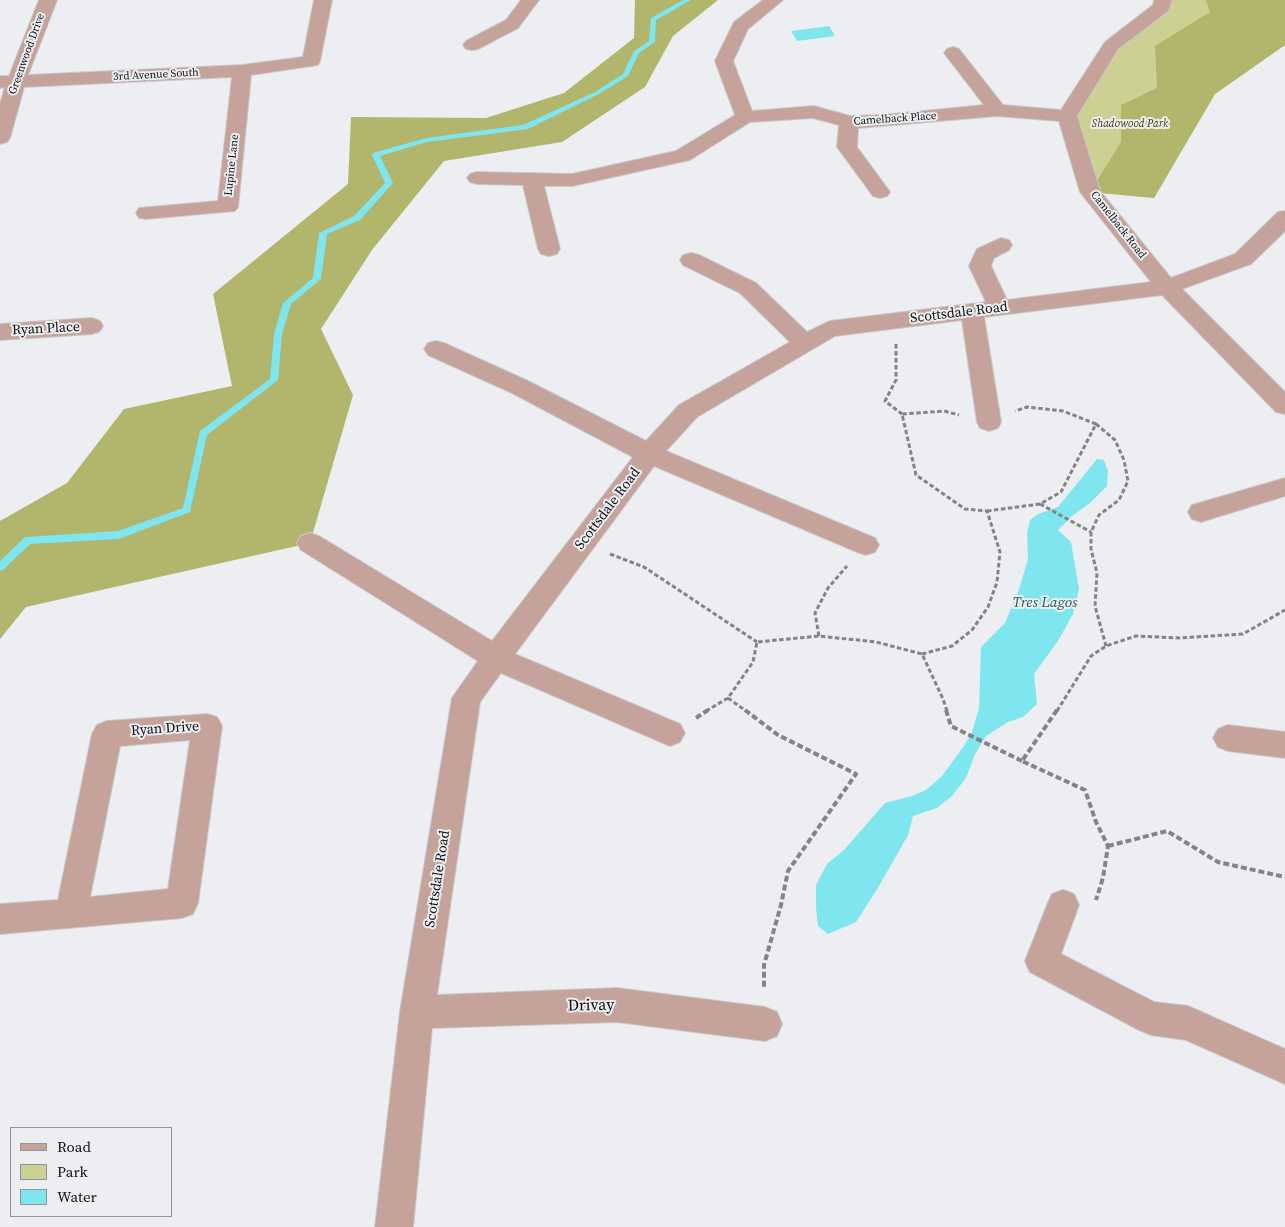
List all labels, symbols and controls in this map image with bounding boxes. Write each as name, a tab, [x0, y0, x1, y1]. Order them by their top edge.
street label: Greenwood Drive	[6, 12, 48, 96]
street label: 3rd Avenue South	[113, 66, 199, 84]
street label: Camelback Place	[853, 110, 937, 128]
park label: Shadowood Park	[1092, 117, 1168, 131]
street label: Lupine Lane	[222, 134, 242, 196]
street label: Camelback Road	[1088, 189, 1148, 261]
street label: Scottsdale Road	[909, 299, 1009, 327]
street label: Ryan Place	[12, 319, 80, 339]
street label: Scottsdale Road	[572, 465, 644, 553]
water label: Tres Lagos	[1013, 594, 1077, 612]
street label: Ryan Drive	[130, 718, 200, 740]
street label: Scottsdale Road	[422, 829, 454, 929]
street label: Drivay	[568, 996, 614, 1016]
legend	[10, 1127, 172, 1217]
text: Road	[57, 1136, 91, 1157]
text: Park	[57, 1161, 88, 1182]
text: Water	[57, 1186, 97, 1207]

